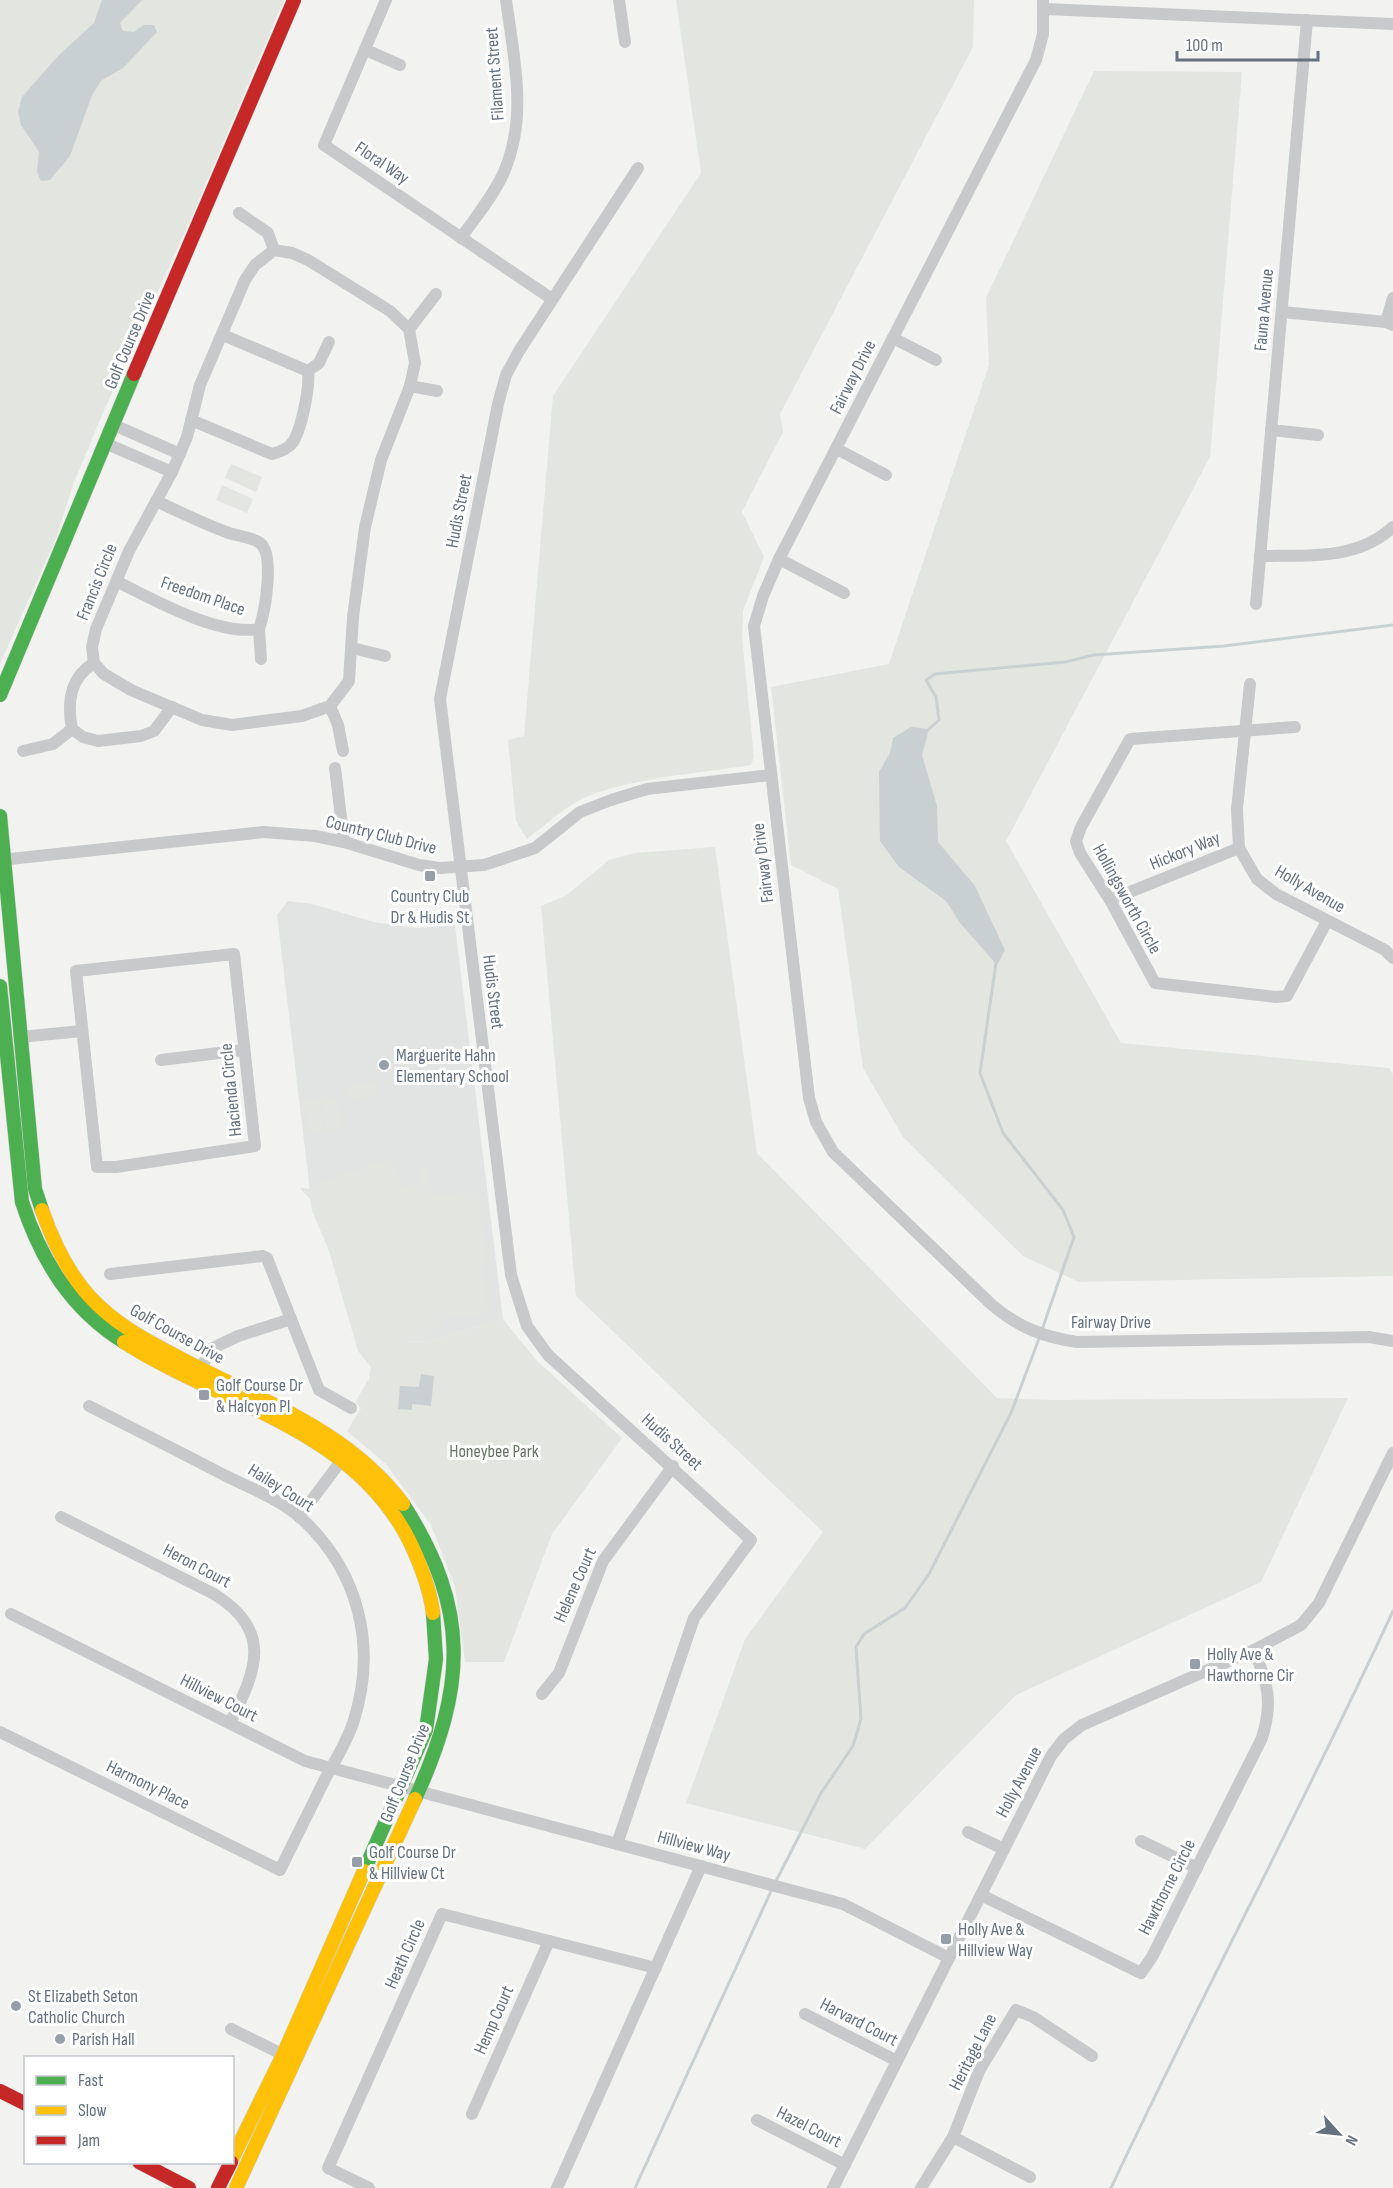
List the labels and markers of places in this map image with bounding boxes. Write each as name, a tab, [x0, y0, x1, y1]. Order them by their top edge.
marker: Country Club Dr & Hudis St	[423, 869, 437, 883]
place label: Country Club Dr & Hudis St	[390, 886, 470, 928]
place label: Marguerite Hahn Elementary School	[396, 1045, 509, 1087]
marker: Marguerite Hahn Elementary School	[377, 1058, 391, 1072]
place label: Golf Course Dr & Halcyon Pl	[216, 1375, 303, 1417]
marker: Golf Course Dr & Halcyon Pl	[197, 1388, 211, 1402]
place label: Holly Ave & Hawthorne Cir	[1207, 1644, 1294, 1686]
marker: Holly Ave & Hawthorne Cir	[1188, 1657, 1202, 1671]
place label: Golf Course Dr & Hillview Ct	[369, 1842, 456, 1884]
marker: Golf Course Dr & Hillview Ct	[350, 1855, 364, 1869]
place label: Holly Ave & Hillview Way	[958, 1919, 1033, 1961]
marker: Holly Ave & Hillview Way	[939, 1932, 953, 1946]
place label: St Elizabeth Seton Catholic Church	[28, 1986, 138, 2028]
marker: St Elizabeth Seton Catholic Church	[9, 1999, 23, 2013]
place label: Parish Hall	[72, 2029, 135, 2050]
marker: Parish Hall	[53, 2032, 67, 2046]

